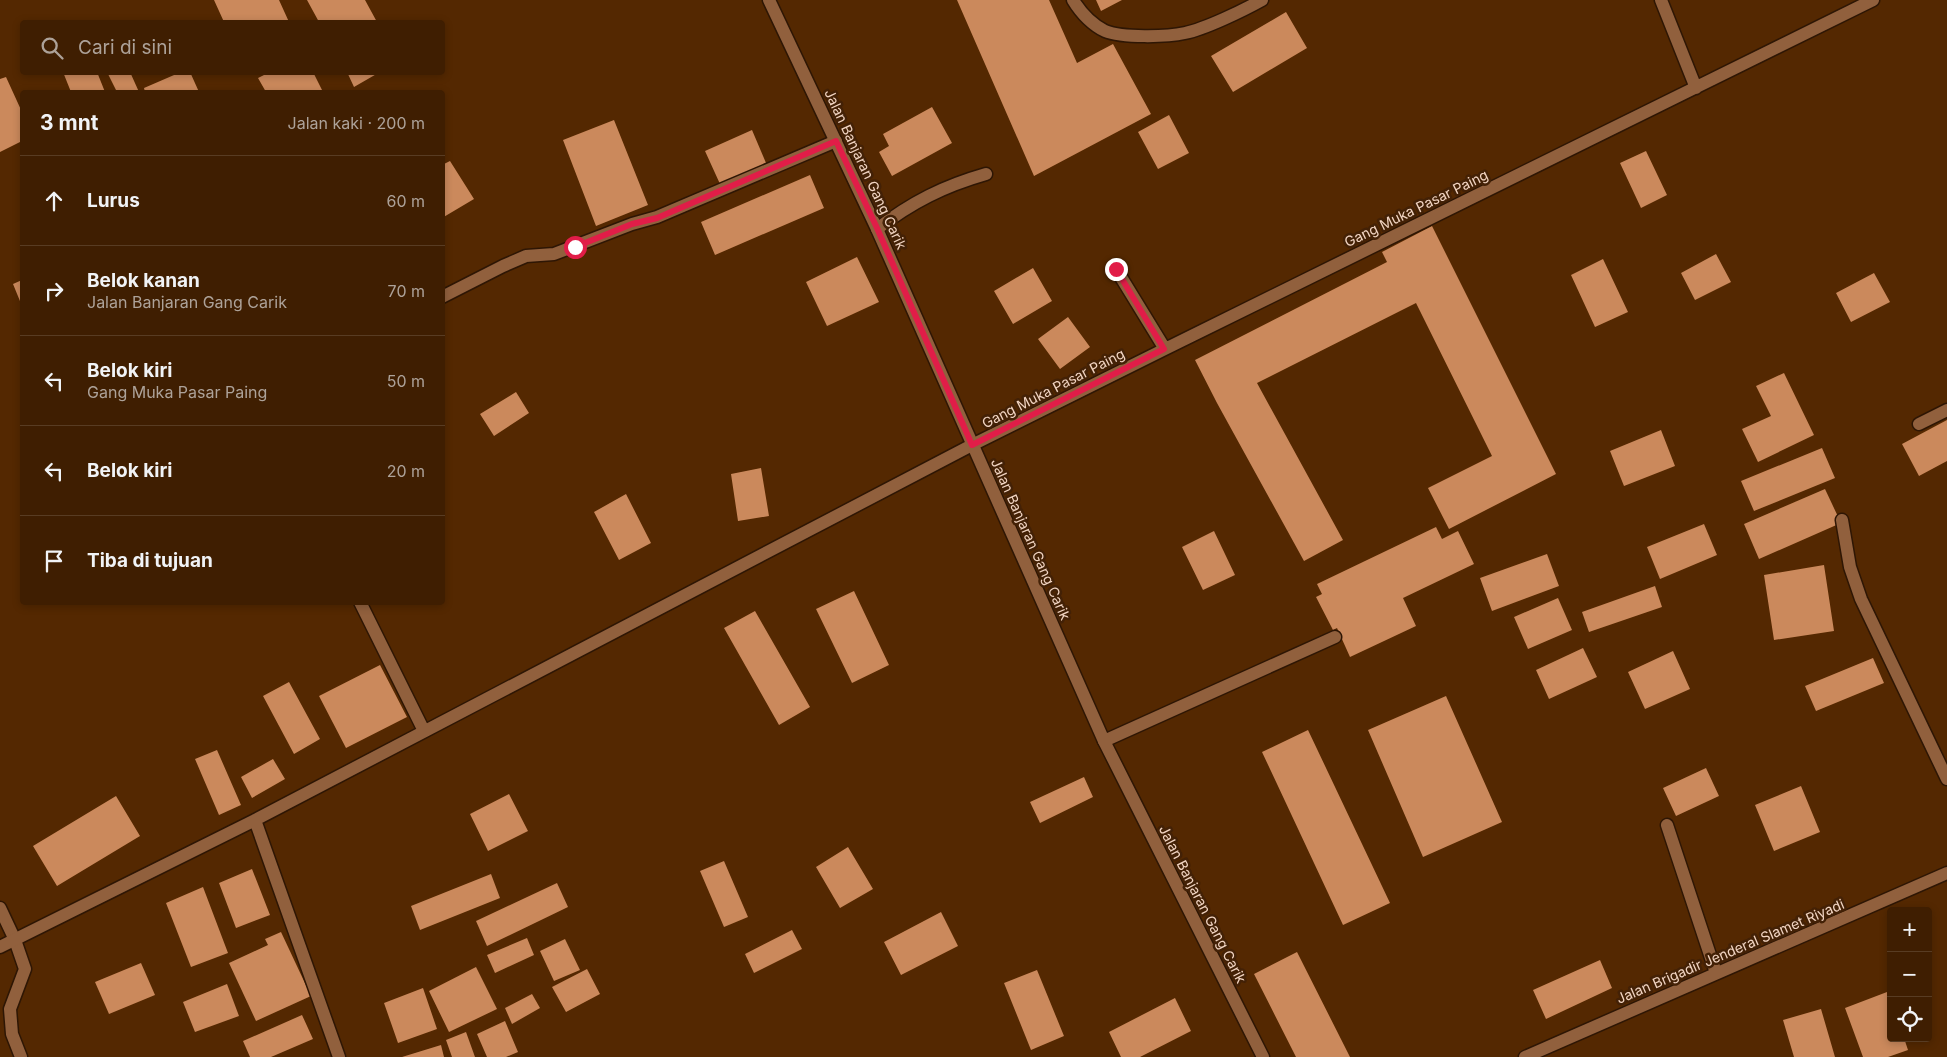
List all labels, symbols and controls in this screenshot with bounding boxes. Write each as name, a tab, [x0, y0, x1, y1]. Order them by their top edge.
search box	[20, 20, 445, 75]
icon: search	[38, 34, 66, 62]
text: Cari di sini	[78, 36, 172, 59]
street label: Jalan Banjaran Gang Carik	[821, 86, 911, 252]
text: 3 mnt	[40, 110, 98, 135]
text: Jalan kaki · 200 m	[288, 113, 425, 133]
street label: Gang Muka Pasar Paing	[1341, 166, 1491, 250]
icon: ahead	[40, 187, 68, 215]
text: Lurus	[87, 189, 140, 212]
text: 60 m	[386, 191, 425, 211]
route start	[564, 236, 587, 259]
route end	[1105, 258, 1128, 281]
text: Belok kanan	[87, 269, 200, 292]
icon: right	[40, 277, 68, 305]
text: 70 m	[388, 281, 425, 301]
text: Jalan Banjaran Gang Carik	[87, 292, 287, 312]
street label: Gang Muka Pasar Paing	[979, 345, 1127, 431]
text: Belok kiri	[87, 359, 172, 382]
icon: left	[40, 367, 68, 395]
text: 50 m	[387, 371, 425, 391]
text: Gang Muka Pasar Paing	[87, 382, 267, 402]
street label: Jalan Banjaran Gang Carik	[988, 456, 1074, 623]
icon: left	[40, 457, 68, 485]
text: Belok kiri	[87, 459, 172, 482]
text: 20 m	[387, 461, 425, 481]
icon: arrive	[40, 547, 68, 575]
text: Tiba di tujuan	[87, 549, 213, 572]
street label: Jalan Banjaran Gang Carik	[1156, 822, 1250, 986]
street label: Jalan Brigadir Jenderal Slamet Riyadi	[1614, 895, 1846, 1007]
map controls	[1887, 907, 1932, 1042]
button: +	[1887, 907, 1932, 952]
button: −	[1887, 952, 1932, 997]
button: locate	[1887, 997, 1932, 1042]

